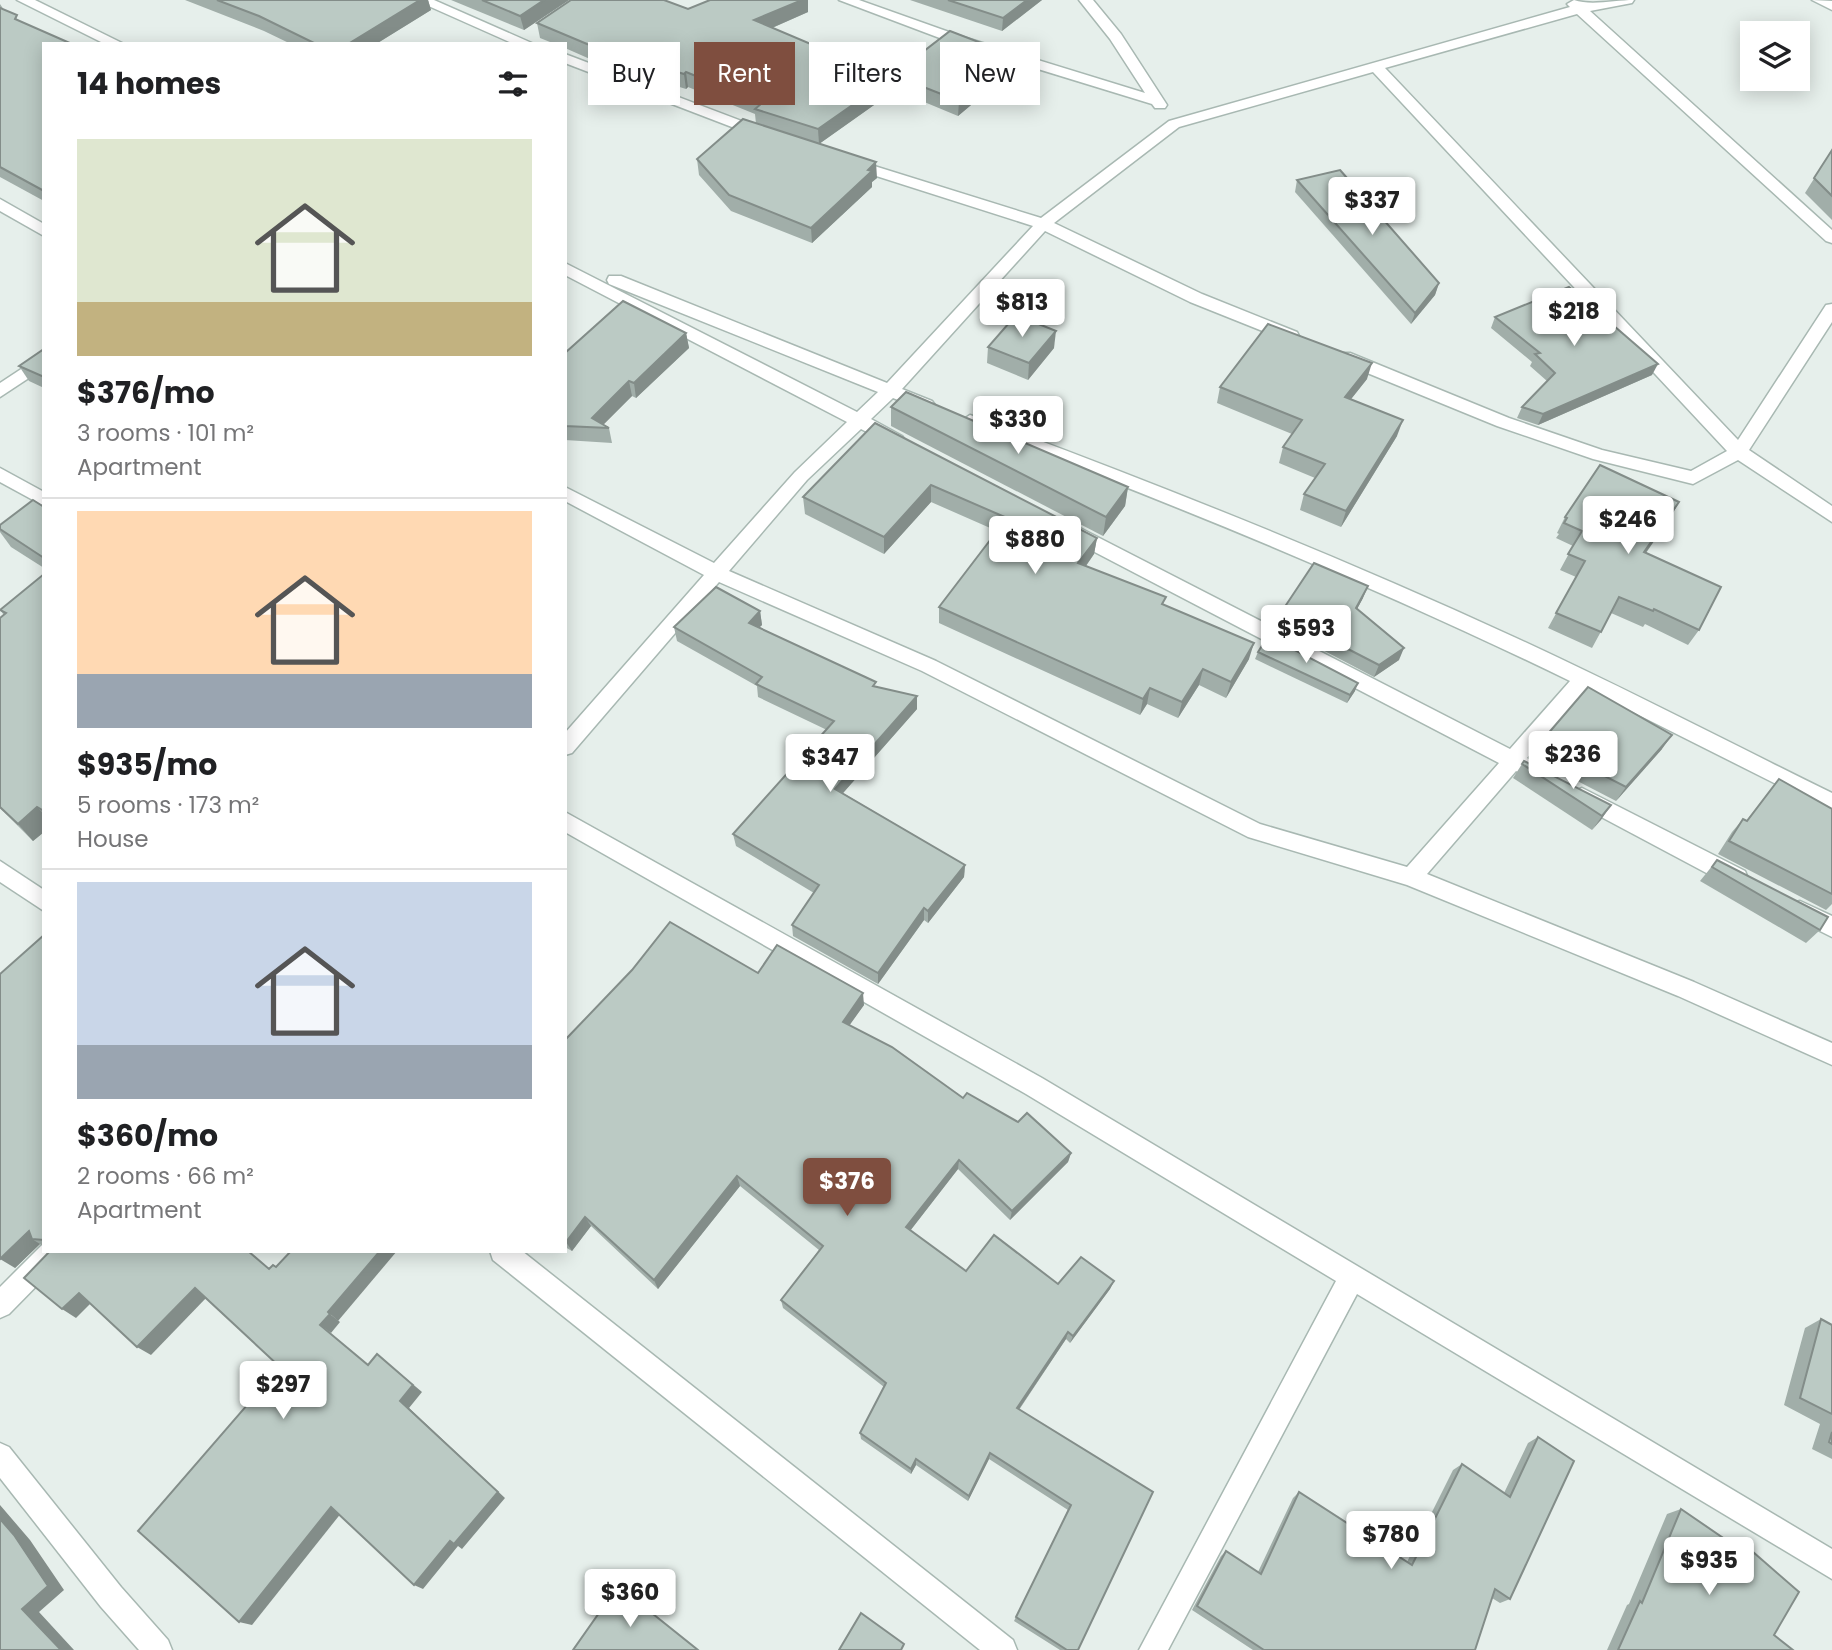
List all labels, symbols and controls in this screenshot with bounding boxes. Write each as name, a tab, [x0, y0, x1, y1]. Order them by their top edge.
map controls	[1740, 21, 1810, 91]
button: layers	[1740, 21, 1810, 91]
chip: Buy	[588, 42, 680, 105]
chip: Rent	[694, 42, 795, 105]
chip: Filters	[809, 42, 926, 105]
chip: New	[940, 42, 1040, 105]
text: 14 homes	[77, 62, 221, 105]
icon: filters	[494, 65, 532, 103]
pin: $337	[1331, 177, 1413, 237]
text: $337	[1344, 184, 1400, 216]
icon: home	[242, 185, 368, 311]
pin: $813	[981, 280, 1063, 339]
text: $813	[996, 286, 1048, 318]
pin: $218	[1533, 288, 1615, 348]
text: $218	[1548, 295, 1600, 327]
text: $376/mo	[77, 371, 215, 414]
pin: $330	[977, 396, 1059, 456]
text: $330	[989, 403, 1047, 435]
text: 3 rooms · 101 m²	[77, 417, 254, 449]
text: Apartment	[77, 451, 202, 483]
pin: $246	[1587, 496, 1669, 556]
text: $246	[1599, 503, 1657, 535]
pin: $880	[994, 516, 1076, 576]
text: $880	[1005, 523, 1065, 555]
icon: home	[242, 557, 368, 683]
pin: $593	[1265, 606, 1347, 665]
text: $593	[1277, 612, 1335, 644]
pin: $236	[1532, 732, 1614, 791]
pin: $347	[789, 734, 871, 794]
text: $236	[1545, 738, 1601, 770]
text: $347	[802, 741, 858, 773]
text: $935/mo	[77, 743, 217, 786]
text: 5 rooms · 173 m²	[77, 789, 259, 821]
text: House	[77, 823, 149, 855]
icon: home	[242, 928, 368, 1054]
text: $360/mo	[77, 1114, 218, 1157]
pin: $376	[806, 1158, 888, 1218]
text: 2 rooms · 66 m²	[77, 1160, 254, 1192]
text: $376	[819, 1165, 875, 1197]
text: Apartment	[77, 1194, 202, 1226]
pin: $297	[242, 1362, 324, 1421]
text: $297	[256, 1368, 310, 1400]
pin: $780	[1350, 1512, 1432, 1571]
text: $780	[1362, 1518, 1420, 1550]
pin: $935	[1668, 1538, 1750, 1597]
text: $935	[1680, 1544, 1738, 1576]
pin: $360	[589, 1570, 671, 1629]
text: $360	[601, 1576, 659, 1608]

